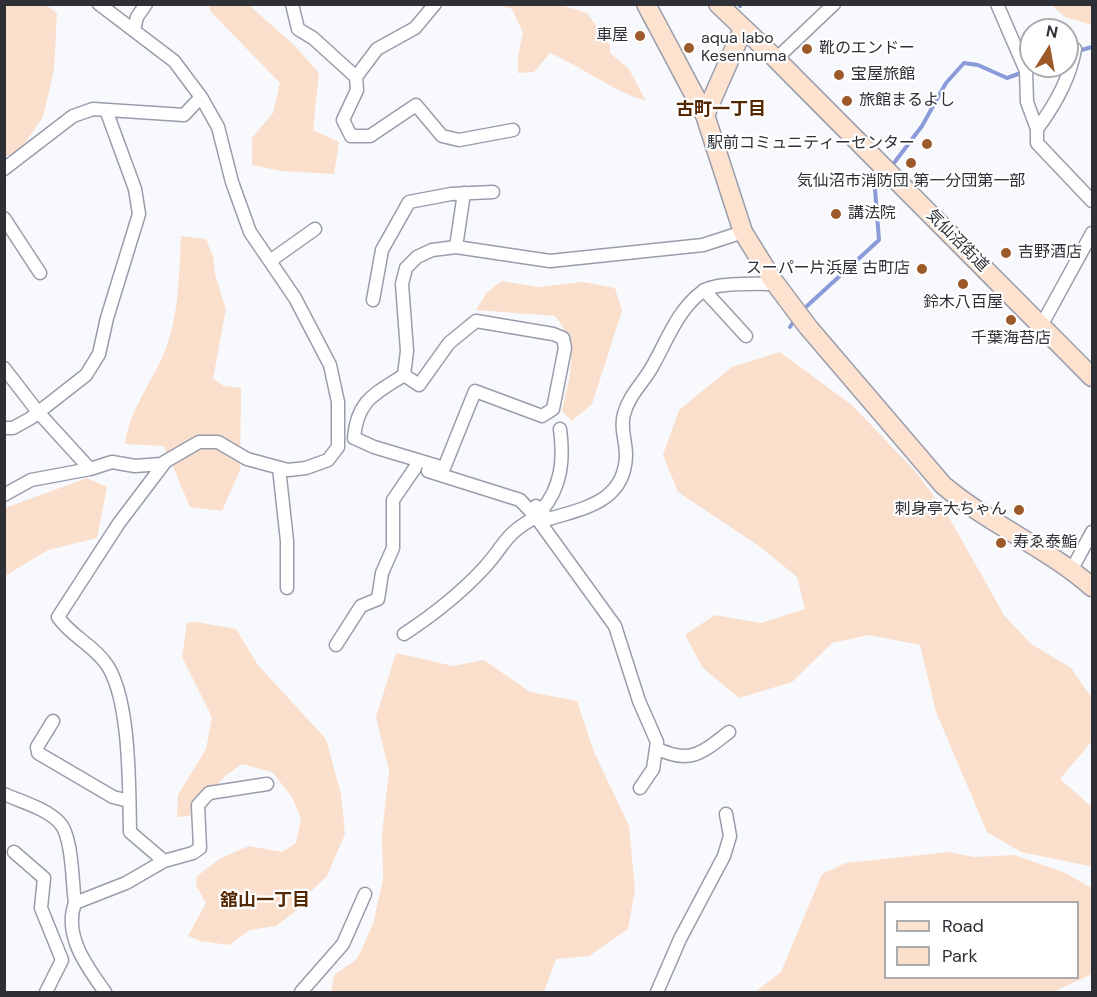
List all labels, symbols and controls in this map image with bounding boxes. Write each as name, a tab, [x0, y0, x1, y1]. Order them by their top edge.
north arrow	[1019, 18, 1079, 78]
text: N	[1044, 20, 1060, 43]
place label: 車屋	[596, 26, 628, 46]
marker: 車屋	[633, 29, 647, 43]
place label: aqua labo Kesennuma	[701, 29, 787, 67]
place label: 靴のエンドー	[819, 39, 915, 59]
marker: aqua labo Kesennuma	[682, 41, 696, 55]
marker: 靴のエンドー	[800, 42, 814, 56]
place label: 宝屋旅館	[851, 65, 915, 85]
marker: 宝屋旅館	[832, 68, 846, 82]
place label: 旅館まるよし	[859, 91, 955, 111]
marker: 旅館まるよし	[840, 94, 854, 108]
district label: 古町一丁目	[676, 99, 766, 121]
place label: 駅前コミュニティーセンター	[707, 134, 915, 154]
marker: 駅前コミュニティーセンター	[920, 137, 934, 151]
marker: 気仙沼市消防団 第一分団第一部	[904, 156, 918, 170]
place label: 気仙沼市消防団 第一分団第一部	[797, 172, 1025, 192]
place label: 講法院	[848, 204, 896, 224]
street label: 気仙沼街道	[922, 206, 992, 276]
marker: 講法院	[829, 207, 843, 221]
place label: 吉野酒店	[1018, 243, 1082, 263]
marker: 吉野酒店	[999, 246, 1013, 260]
place label: スーパー片浜屋 古町店	[746, 259, 910, 279]
marker: スーパー片浜屋 古町店	[915, 262, 929, 276]
marker: 鈴木八百屋	[956, 277, 970, 291]
place label: 鈴木八百屋	[923, 293, 1003, 313]
marker: 千葉海苔店	[1004, 313, 1018, 327]
place label: 千葉海苔店	[971, 329, 1051, 349]
place label: 刺身亭大ちゃん	[895, 500, 1007, 520]
marker: 刺身亭大ちゃん	[1012, 503, 1026, 517]
place label: 寿ゑ泰鮨	[1013, 533, 1077, 553]
marker: 寿ゑ泰鮨	[994, 536, 1008, 550]
district label: 舘山一丁目	[220, 890, 310, 912]
legend	[884, 901, 1079, 979]
text: Road	[942, 914, 984, 938]
text: Park	[942, 944, 978, 968]

